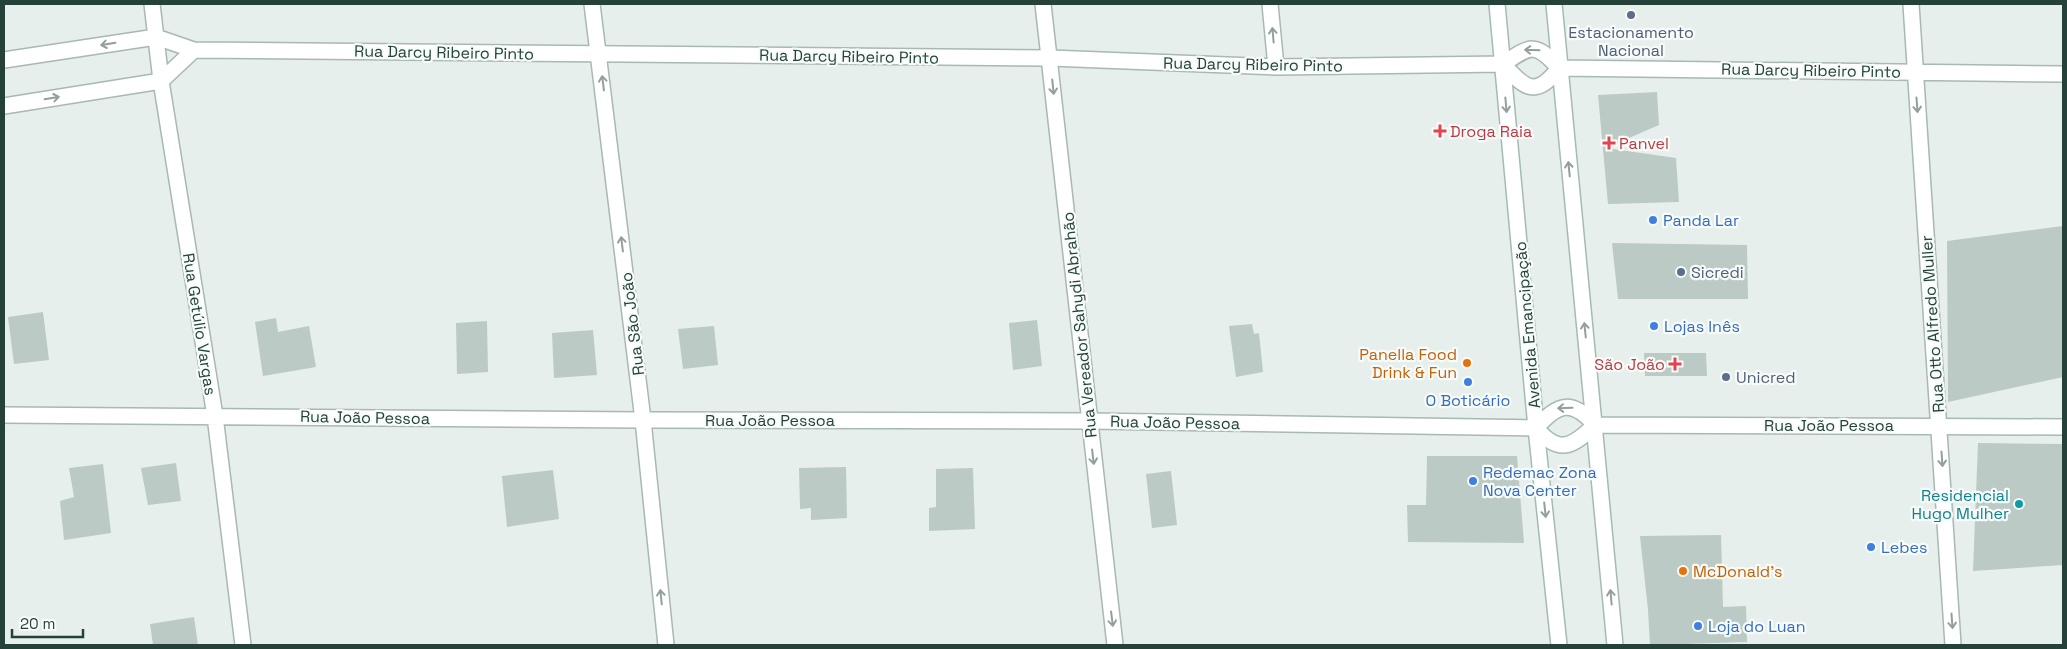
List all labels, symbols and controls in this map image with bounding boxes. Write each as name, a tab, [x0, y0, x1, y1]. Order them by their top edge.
marker: Estacionamento Nacional	[1625, 9, 1637, 21]
place label: Estacionamento Nacional	[1568, 22, 1694, 61]
one-way arrow	[1268, 28, 1278, 44]
one-way arrow	[101, 40, 117, 50]
street label: Rua Darcy Ribeiro Pinto	[354, 40, 534, 65]
street label: Rua Darcy Ribeiro Pinto	[759, 44, 939, 69]
one-way arrow	[1525, 46, 1541, 55]
street label: Rua Darcy Ribeiro Pinto	[1163, 52, 1343, 77]
street label: Rua Darcy Ribeiro Pinto	[1721, 58, 1901, 83]
one-way arrow	[598, 75, 608, 91]
one-way arrow	[1048, 79, 1058, 95]
one-way arrow	[44, 93, 60, 103]
one-way arrow	[1502, 96, 1511, 112]
one-way arrow	[1913, 97, 1922, 113]
place label: Droga Raia	[1450, 121, 1532, 142]
marker: Droga Raia	[1434, 125, 1446, 137]
place label: Panvel	[1619, 133, 1669, 154]
marker: Panvel	[1603, 137, 1615, 149]
one-way arrow	[1564, 161, 1574, 177]
place label: Panda Lar	[1663, 210, 1739, 231]
street label: Rua Vereador Sahydi Abrahão	[1057, 211, 1102, 439]
marker: Panda Lar	[1647, 214, 1659, 226]
street label: Rua Otto Alfredo Muller	[1916, 235, 1949, 413]
one-way arrow	[617, 236, 627, 252]
street label: Avenida Emancipação	[1510, 240, 1545, 410]
street label: Rua Getúlio Vargas	[178, 251, 221, 397]
place label: Sicredi	[1691, 262, 1744, 283]
marker: Sicredi	[1675, 266, 1687, 278]
street label: Rua São João	[616, 271, 649, 377]
place label: Lojas Inês	[1664, 316, 1740, 337]
marker: Lojas Inês	[1648, 320, 1660, 332]
one-way arrow	[1581, 323, 1590, 339]
place label: Panella Food Drink & Fun	[1359, 344, 1457, 383]
place label: São João	[1594, 354, 1665, 375]
marker: Panella Food Drink & Fun	[1461, 357, 1473, 369]
marker: São João	[1669, 358, 1681, 370]
place label: Unicred	[1736, 367, 1795, 388]
marker: Unicred	[1720, 371, 1732, 383]
marker: O Boticário	[1462, 376, 1474, 388]
place label: O Boticário	[1426, 390, 1510, 411]
one-way arrow	[1557, 404, 1573, 413]
street label: Rua João Pessoa	[300, 406, 430, 429]
street label: Rua João Pessoa	[705, 410, 835, 431]
street label: Rua João Pessoa	[1110, 411, 1240, 434]
street label: Rua João Pessoa	[1764, 415, 1894, 436]
one-way arrow	[1088, 449, 1098, 465]
one-way arrow	[1937, 451, 1946, 467]
place label: Redemac Zona Nova Center	[1483, 462, 1597, 501]
marker: Redemac Zona Nova Center	[1467, 475, 1479, 487]
place label: Residencial Hugo Mulher	[1912, 485, 2009, 524]
marker: Residencial Hugo Mulher	[2013, 498, 2025, 510]
one-way arrow	[1540, 502, 1550, 518]
place label: Lebes	[1881, 537, 1927, 558]
marker: Lebes	[1865, 541, 1877, 553]
place label: McDonald's	[1693, 561, 1783, 582]
marker: McDonald's	[1677, 565, 1689, 577]
one-way arrow	[656, 589, 666, 605]
one-way arrow	[1606, 589, 1616, 605]
scale bar	[12, 606, 84, 638]
one-way arrow	[1107, 610, 1117, 626]
one-way arrow	[1947, 613, 1956, 629]
text: 20 m	[20, 614, 55, 633]
place label: Loja do Luan	[1708, 616, 1806, 637]
marker: Loja do Luan	[1692, 620, 1704, 632]

